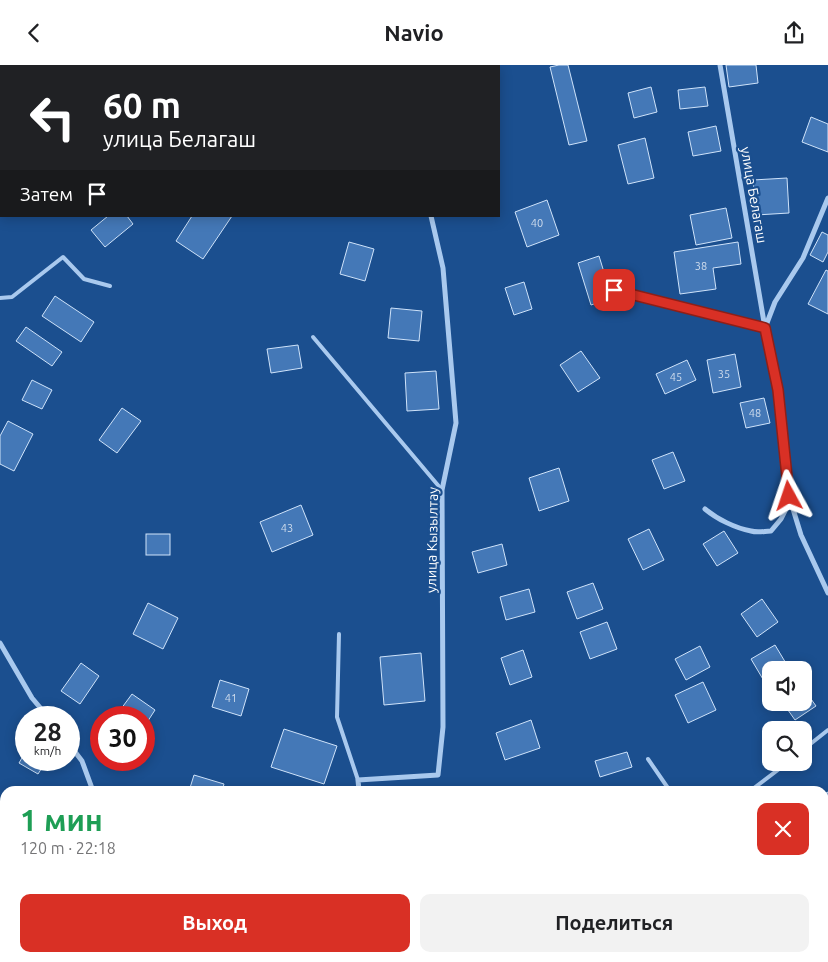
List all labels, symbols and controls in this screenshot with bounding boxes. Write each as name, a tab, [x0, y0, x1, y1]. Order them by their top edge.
icon: back	[20, 19, 48, 47]
icon: share	[780, 19, 808, 47]
text: Navio	[384, 20, 444, 45]
icon: left	[20, 85, 85, 150]
text: 60 m	[103, 85, 181, 125]
text: улица Белагаш	[103, 126, 256, 151]
street label: улица Белагаш	[738, 146, 770, 244]
icon: arrive	[83, 180, 111, 208]
text: Затем	[20, 183, 73, 205]
house number: 40	[531, 217, 543, 229]
house number: 38	[695, 260, 707, 272]
pin	[593, 269, 635, 311]
icon: arrive	[600, 276, 628, 304]
house number: 35	[718, 368, 730, 380]
house number: 45	[670, 371, 682, 383]
house number: 48	[749, 407, 761, 419]
position arrow	[762, 469, 814, 521]
street label: улица Кызылтау	[423, 487, 441, 593]
house number: 43	[281, 522, 293, 534]
map controls	[762, 661, 812, 771]
button: sound	[762, 661, 812, 711]
house number: 41	[225, 692, 237, 704]
speed limit sign: 30	[90, 706, 155, 771]
text: 28	[33, 718, 62, 746]
button: search	[762, 721, 812, 771]
text: km/h	[34, 744, 61, 757]
text: 1 мин	[20, 803, 103, 837]
button: close	[757, 803, 809, 855]
text: 120 m · 22:18	[20, 839, 116, 857]
button: Выход	[20, 894, 410, 952]
button: Поделиться	[420, 894, 809, 952]

